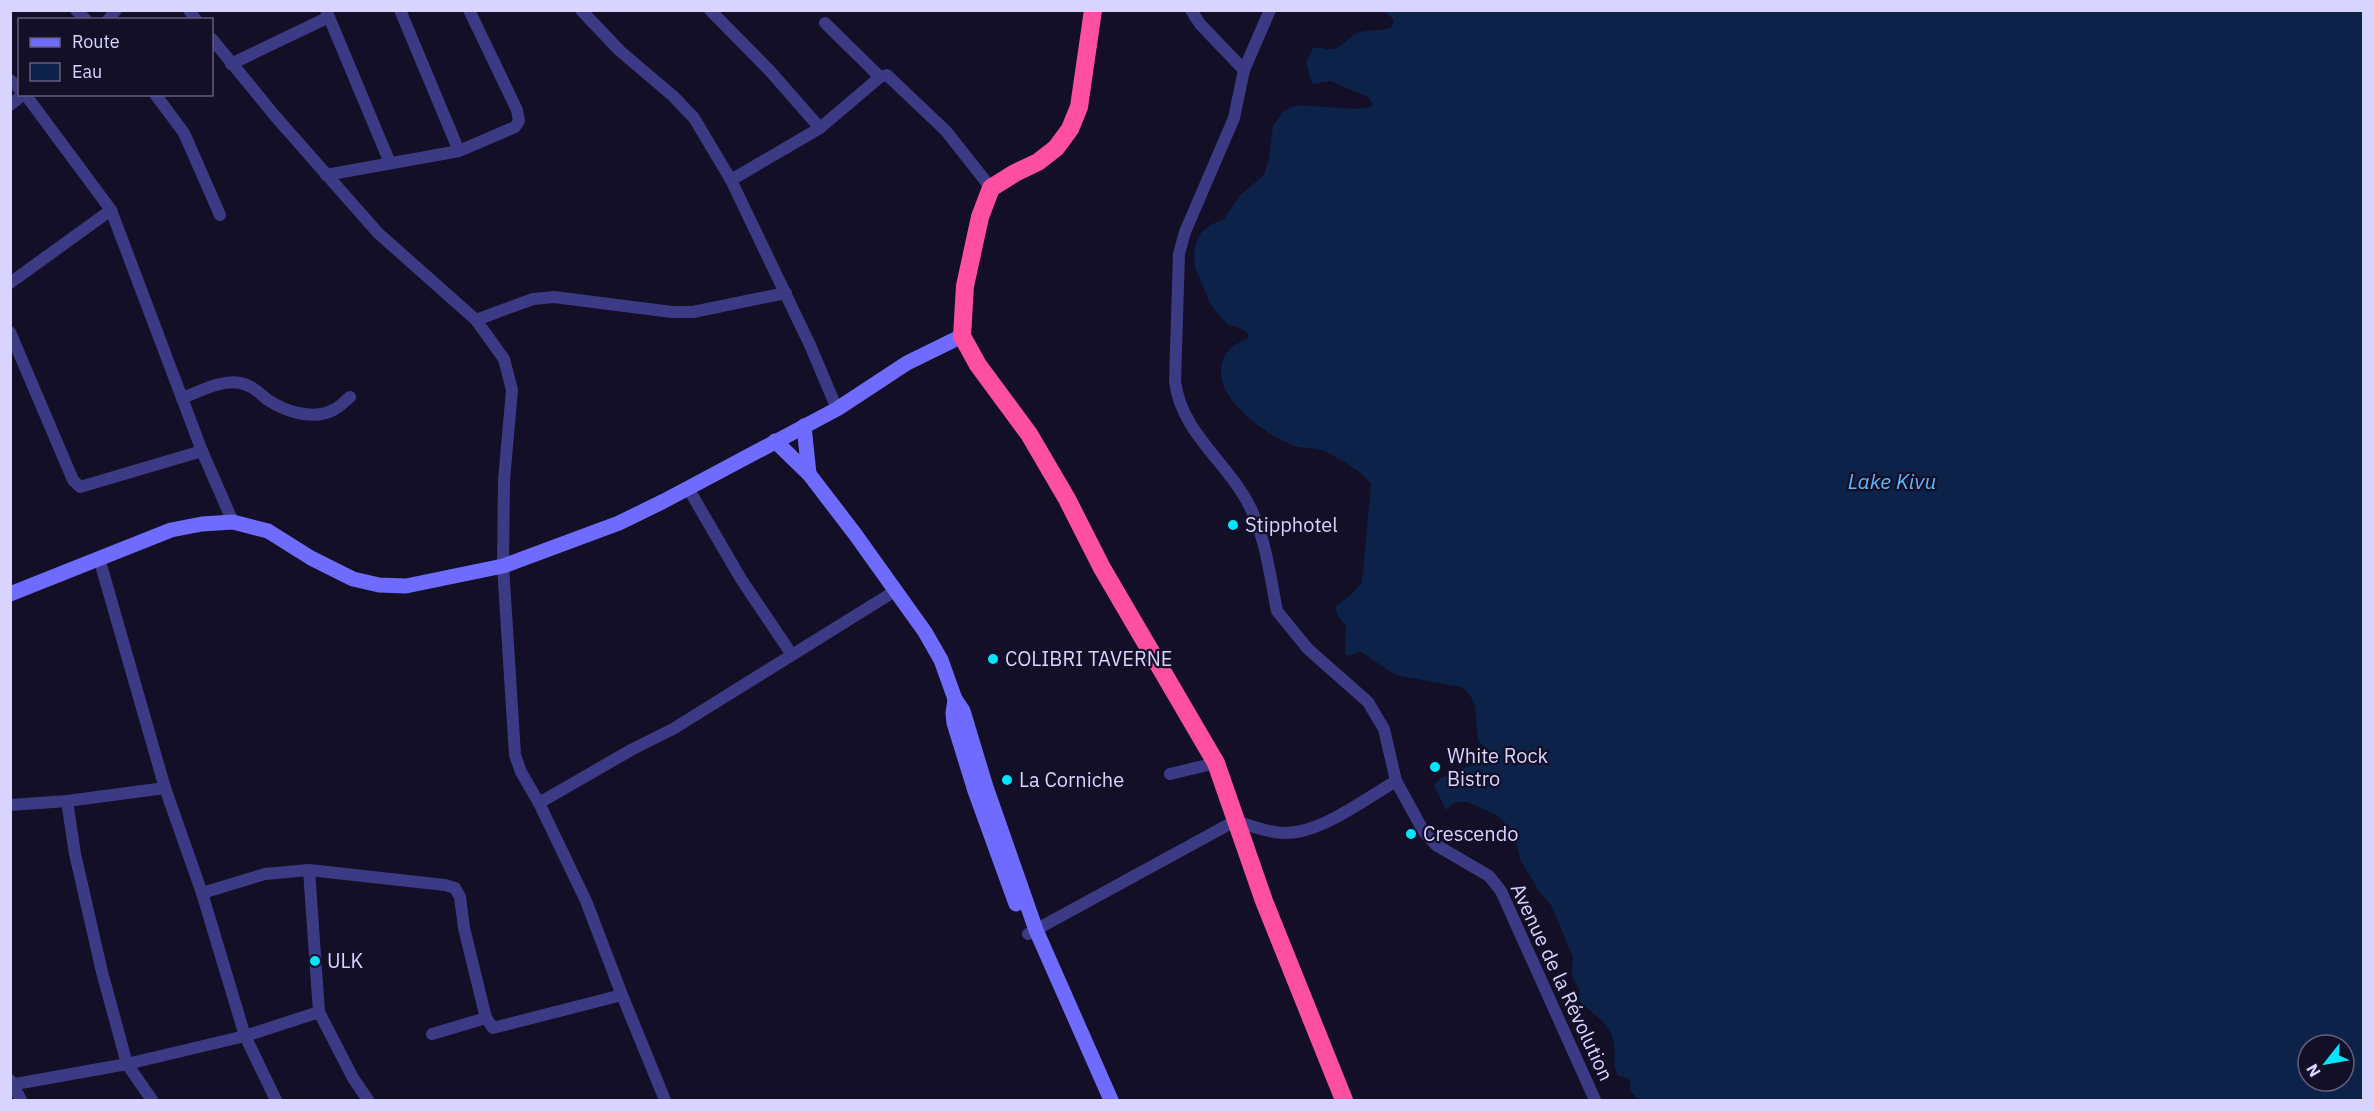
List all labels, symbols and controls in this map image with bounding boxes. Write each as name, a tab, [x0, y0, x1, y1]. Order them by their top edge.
legend	[18, 18, 213, 96]
text: Route	[72, 30, 120, 53]
text: Eau	[72, 60, 102, 83]
water label: Lake Kivu	[1848, 467, 1936, 495]
place label: Stipphotel	[1245, 511, 1338, 538]
marker: Stipphotel	[1226, 518, 1240, 532]
place label: COLIBRI TAVERNE	[1005, 645, 1173, 672]
marker: COLIBRI TAVERNE	[986, 652, 1000, 666]
place label: White Rock Bistro	[1447, 742, 1549, 792]
marker: White Rock Bistro	[1428, 760, 1442, 774]
place label: La Corniche	[1019, 766, 1124, 793]
marker: La Corniche	[1000, 773, 1014, 787]
place label: Crescendo	[1423, 820, 1518, 847]
marker: Crescendo	[1404, 827, 1418, 841]
street label: Avenue de la Révolution	[1505, 879, 1620, 1085]
place label: ULK	[327, 947, 364, 974]
marker: ULK	[308, 954, 322, 968]
north arrow	[2296, 1033, 2356, 1093]
text: N	[2302, 1061, 2325, 1081]

